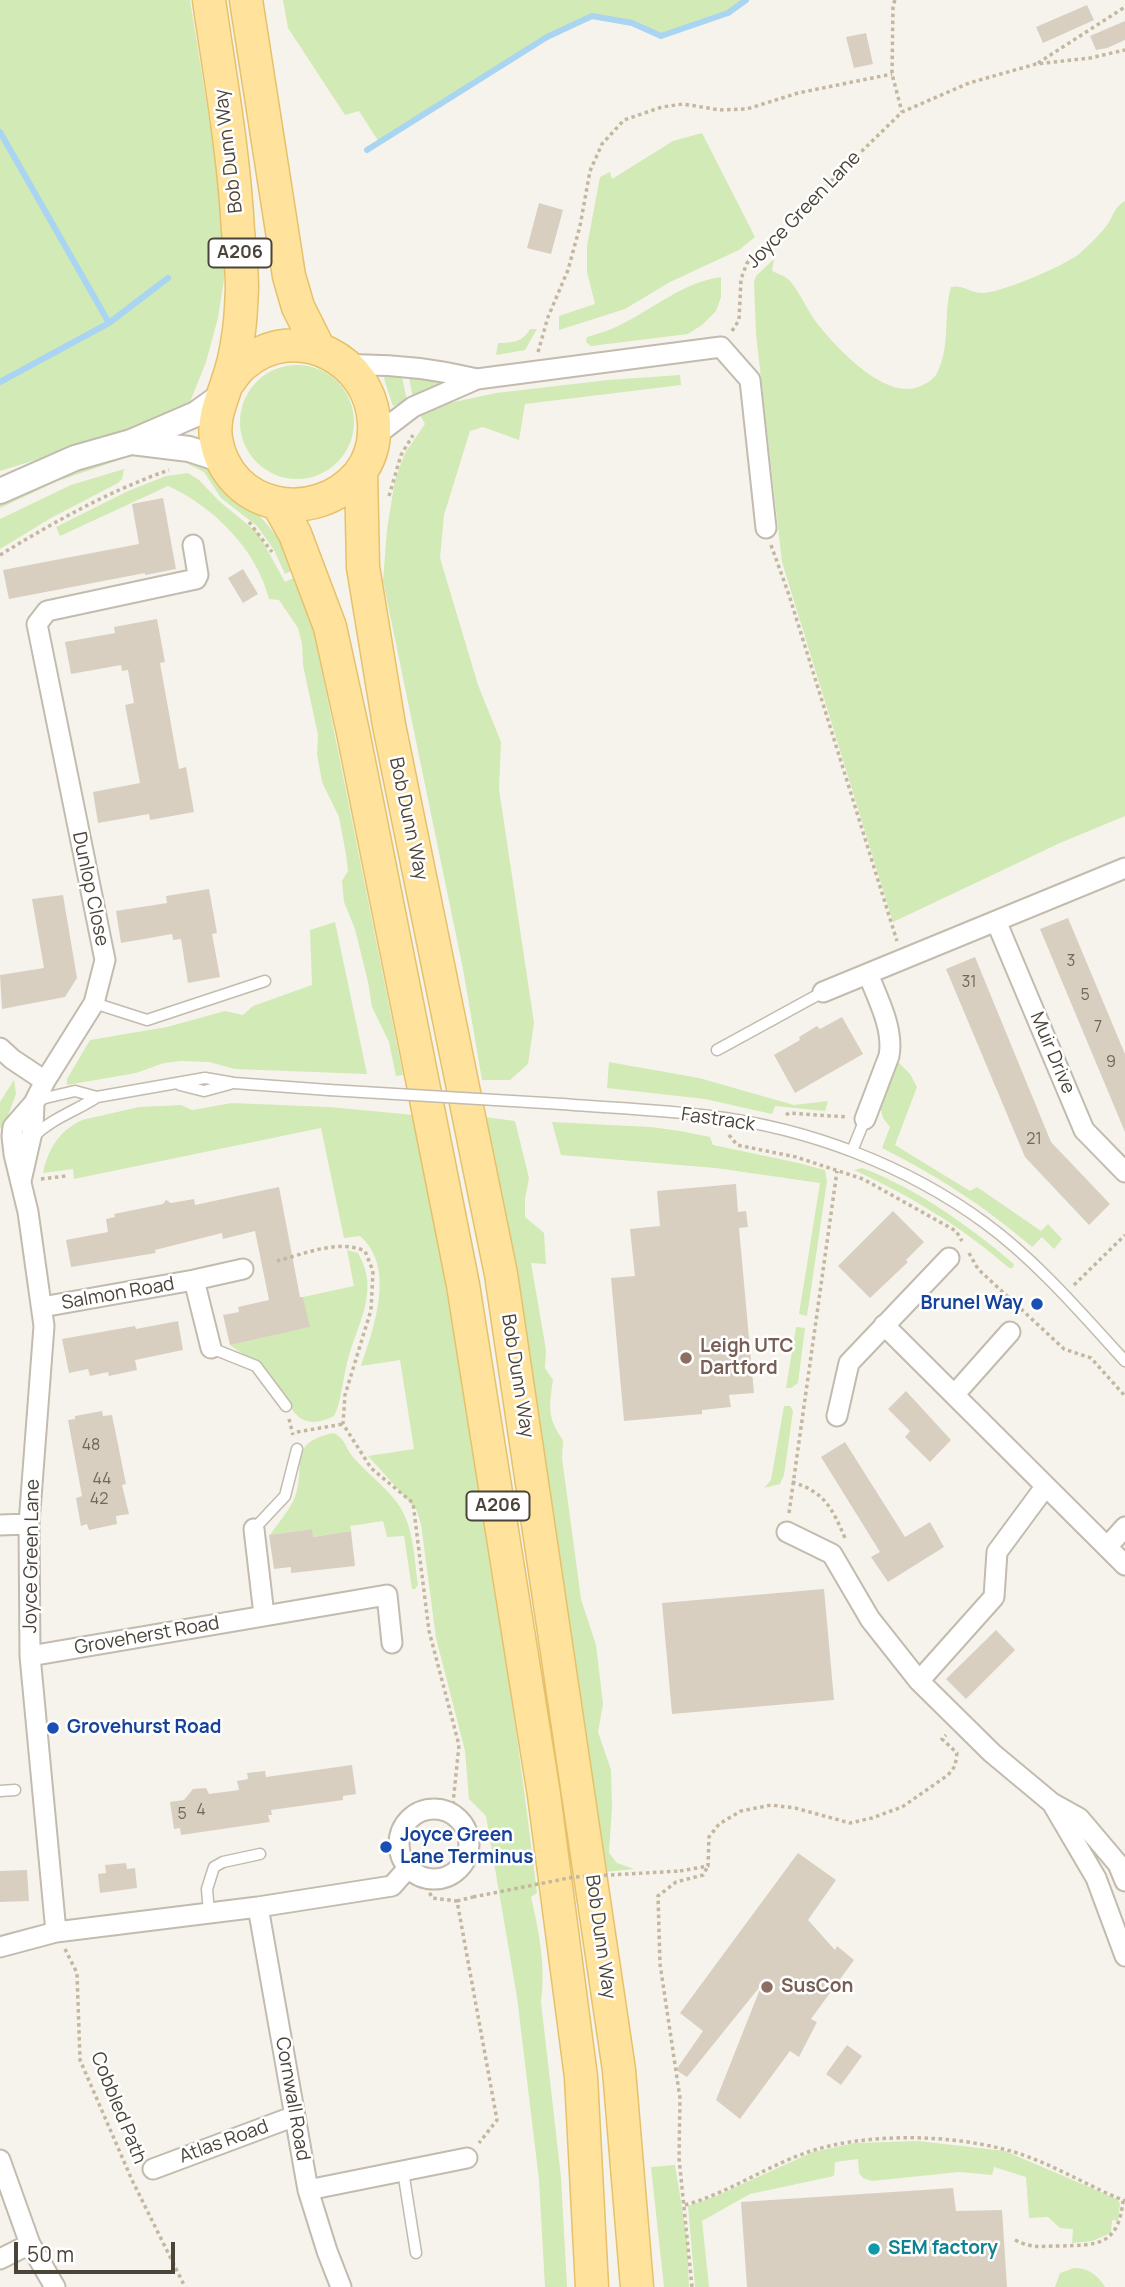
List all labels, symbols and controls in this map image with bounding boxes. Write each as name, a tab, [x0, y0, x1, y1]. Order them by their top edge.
street label: Bob Dunn Way	[210, 87, 248, 215]
street label: Joyce Green Lane	[742, 147, 866, 273]
road number: A206	[208, 239, 272, 268]
street label: Bob Dunn Way	[384, 755, 432, 883]
street label: Dunlop Close	[67, 830, 113, 948]
house number: 3	[1067, 952, 1075, 972]
house number: 31	[961, 973, 977, 993]
house number: 5	[1080, 986, 1090, 1006]
street label: Muir Drive	[1025, 1009, 1079, 1097]
house number: 7	[1094, 1018, 1102, 1038]
house number: 9	[1106, 1053, 1116, 1073]
street label: Fastrack	[680, 1104, 756, 1136]
house number: 21	[1026, 1130, 1042, 1150]
street label: Salmon Road	[60, 1273, 176, 1315]
place label: Brunel Way	[921, 1293, 1023, 1315]
marker: Brunel Way	[1029, 1296, 1045, 1312]
street label: Bob Dunn Way	[496, 1312, 538, 1440]
place label: Leigh UTC Dartford	[700, 1336, 794, 1380]
marker: Leigh UTC Dartford	[678, 1350, 694, 1366]
house number: 48	[82, 1436, 100, 1456]
house number: 44	[92, 1470, 112, 1490]
street label: Joyce Green Lane	[19, 1479, 45, 1633]
house number: 42	[90, 1490, 108, 1510]
road number: A206	[466, 1492, 530, 1520]
street label: Groveherst Road	[73, 1612, 221, 1660]
place label: Grovehurst Road	[67, 1717, 221, 1739]
marker: Grovehurst Road	[45, 1720, 61, 1736]
house number: 4	[196, 1801, 206, 1821]
house number: 5	[177, 1805, 187, 1825]
place label: Joyce Green Lane Terminus	[400, 1825, 534, 1869]
marker: Joyce Green Lane Terminus	[378, 1839, 394, 1855]
street label: Bob Dunn Way	[580, 1873, 620, 2001]
place label: SusCon	[781, 1976, 853, 1998]
marker: SusCon	[759, 1979, 775, 1995]
street label: Cornwall Road	[270, 2035, 314, 2163]
street label: Cobbled Path	[85, 2049, 151, 2167]
street label: Atlas Road	[176, 2115, 272, 2169]
scale bar	[18, 2228, 178, 2272]
place label: SEM factory	[888, 2238, 998, 2260]
text: 50 m	[27, 2240, 74, 2268]
marker: SEM factory	[866, 2241, 882, 2257]

